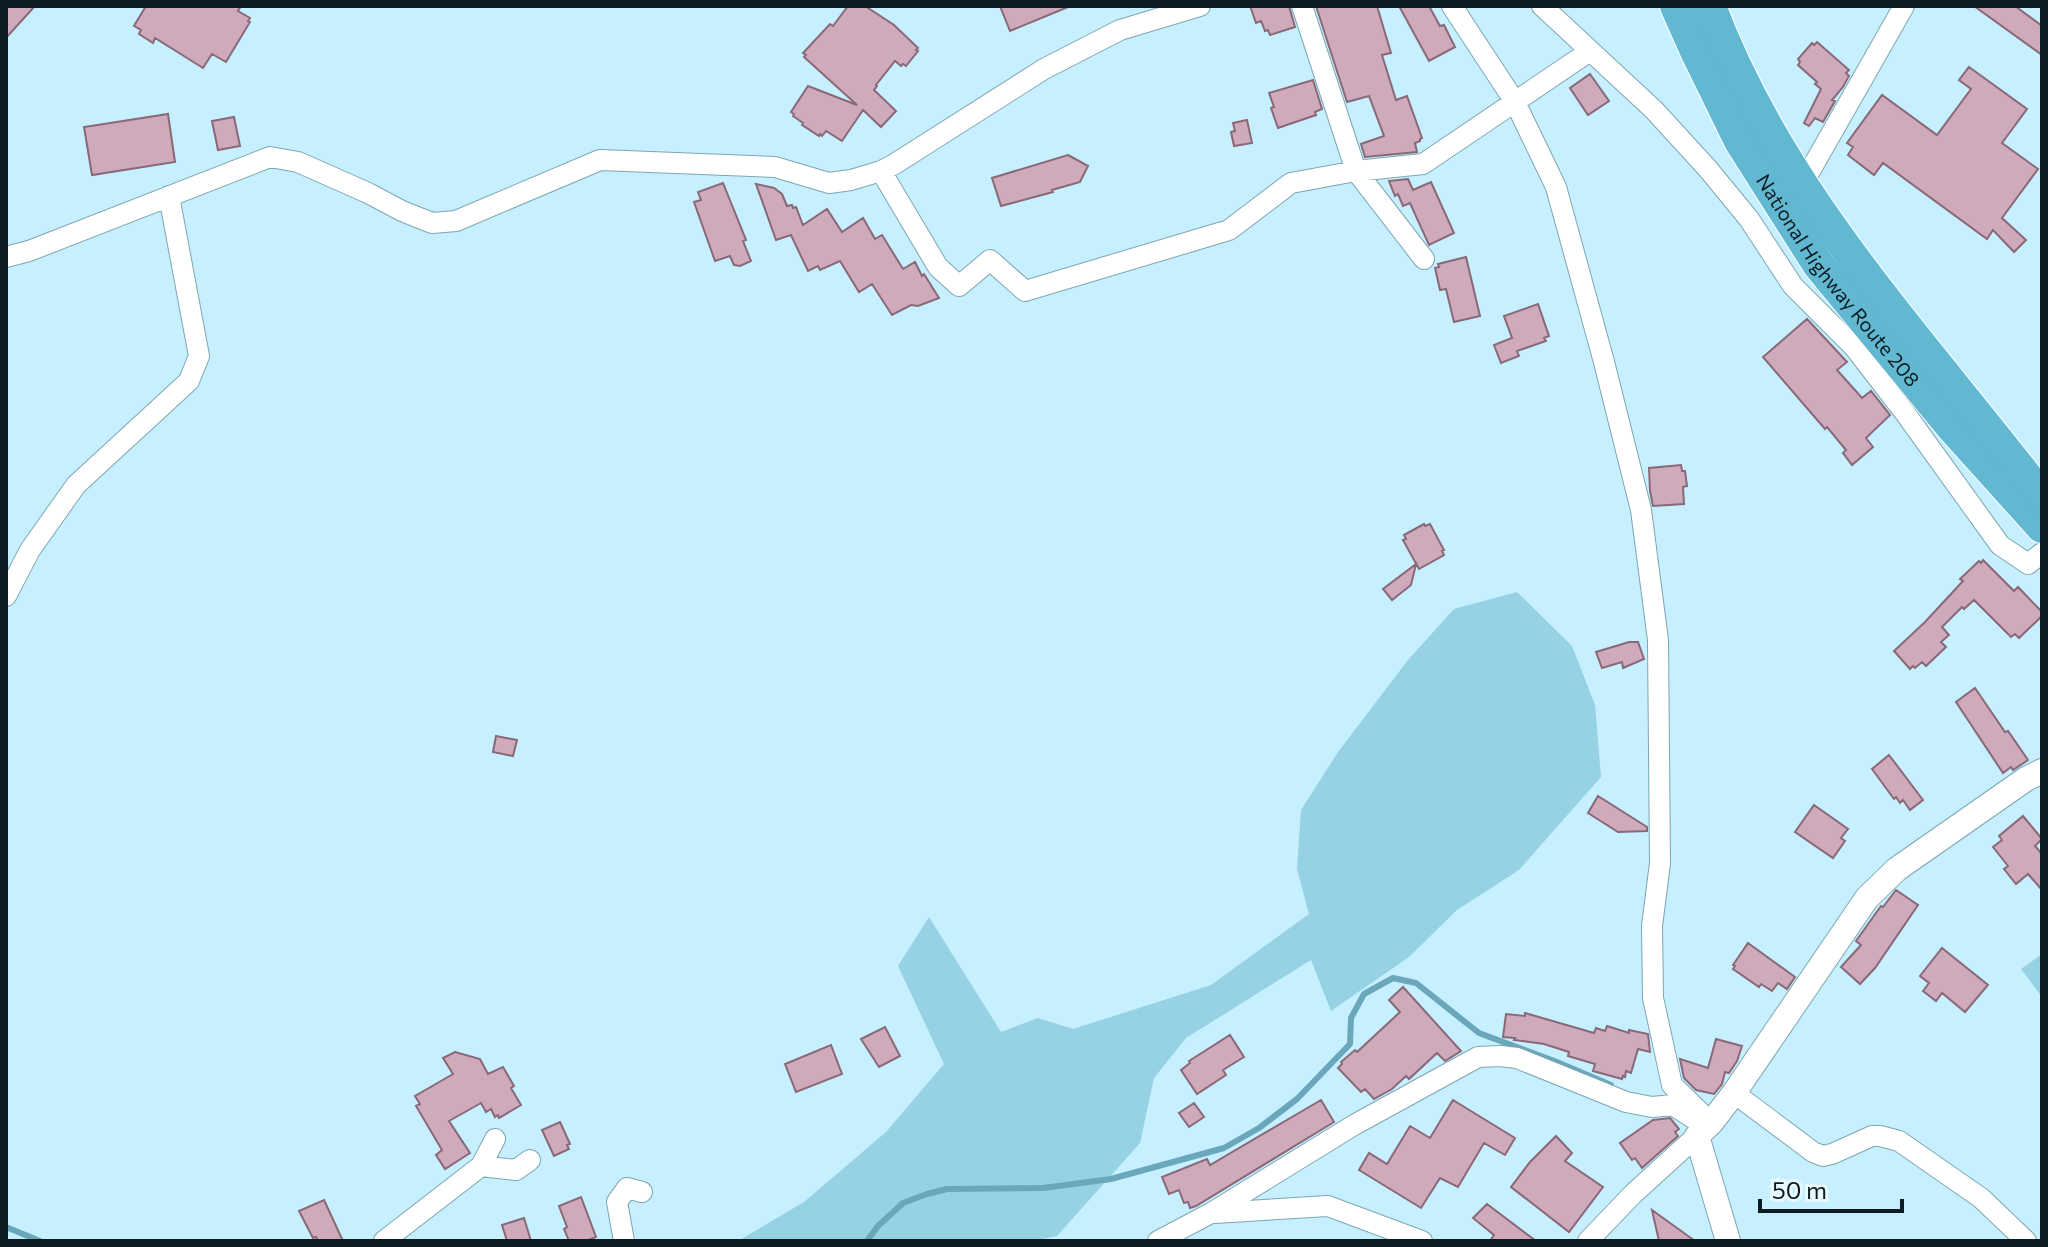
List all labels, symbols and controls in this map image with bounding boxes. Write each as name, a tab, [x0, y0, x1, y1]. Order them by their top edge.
street label: National Highway Route 208	[1752, 169, 1925, 391]
scale bar	[1760, 1163, 1902, 1213]
text: 50 m	[1772, 1175, 1827, 1204]

